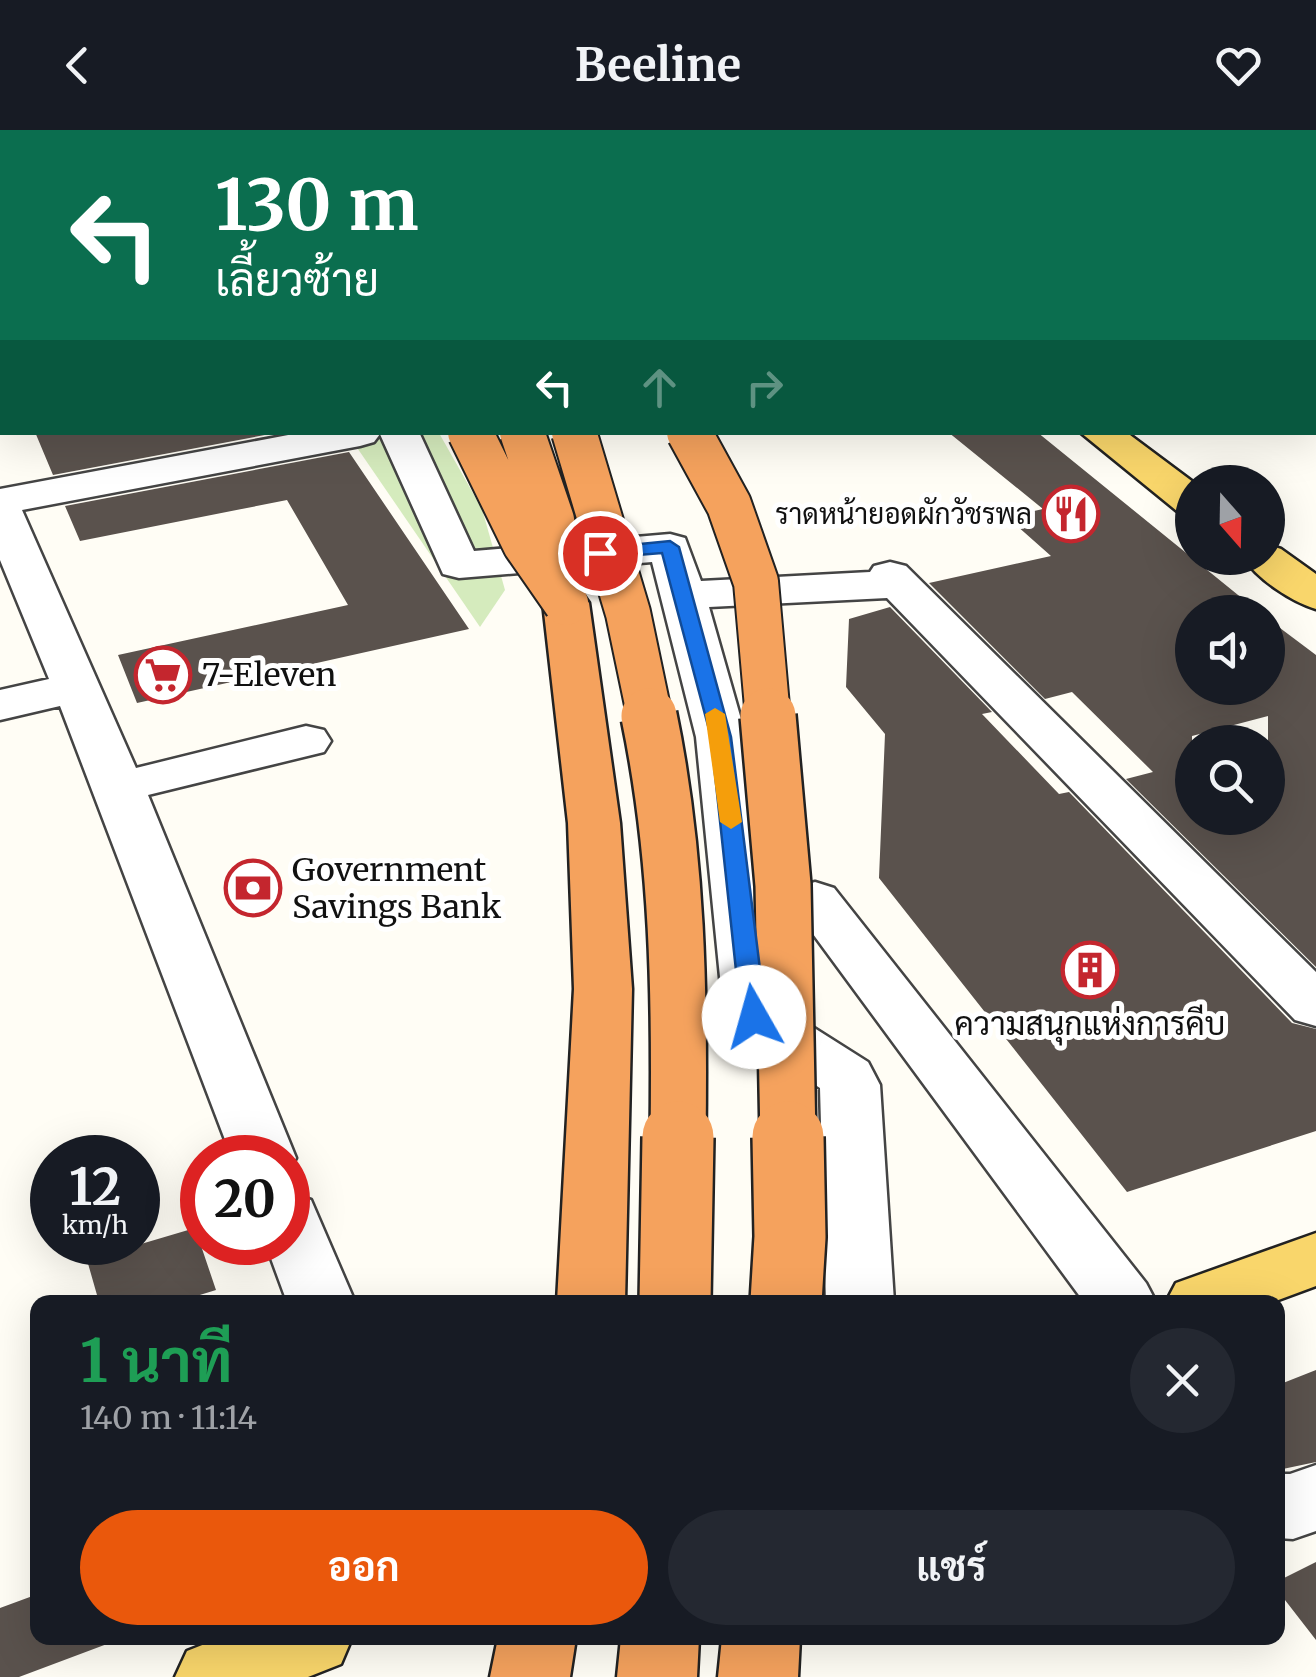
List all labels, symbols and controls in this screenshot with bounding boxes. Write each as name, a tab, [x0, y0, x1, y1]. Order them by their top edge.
text: Beeline	[575, 37, 741, 93]
icon: back	[50, 38, 105, 93]
icon: heart	[1211, 38, 1266, 93]
text: 130 m	[215, 161, 419, 249]
icon: left	[50, 170, 180, 300]
text: เลี้ยวซ้าย	[215, 252, 379, 308]
icon: left	[527, 360, 582, 415]
icon: ahead	[632, 360, 687, 415]
icon: right	[737, 360, 792, 415]
north arrow	[1175, 465, 1285, 575]
map controls	[1175, 465, 1285, 835]
restaurant icon: ราดหน้ายอดผักวัชรพล	[1041, 484, 1101, 544]
place label: ราดหน้ายอดผักวัชรพล	[775, 496, 1032, 532]
pin	[558, 511, 643, 596]
icon: arrive	[573, 526, 628, 581]
button: sound	[1175, 595, 1285, 705]
supermarket icon: 7-Eleven	[133, 645, 193, 705]
place label: 7-Eleven	[202, 655, 336, 695]
button: search	[1175, 725, 1285, 835]
place label: Government Savings Bank	[292, 850, 502, 927]
bank icon: Government Savings Bank	[223, 858, 283, 918]
building icon: ความสนุกแห่งการคีบ	[1060, 940, 1120, 1000]
position arrow	[702, 965, 806, 1069]
place label: ความสนุกแห่งการคีบ	[954, 1004, 1226, 1046]
speed limit sign: 20	[180, 1135, 310, 1265]
text: 12	[69, 1156, 121, 1219]
text: km/h	[62, 1209, 128, 1241]
text: 1 นาที	[80, 1323, 232, 1398]
button: close	[1130, 1328, 1235, 1433]
text: 140 m · 11:14	[80, 1398, 257, 1438]
button: ออก	[80, 1510, 648, 1625]
button: แชร์	[668, 1510, 1235, 1625]

